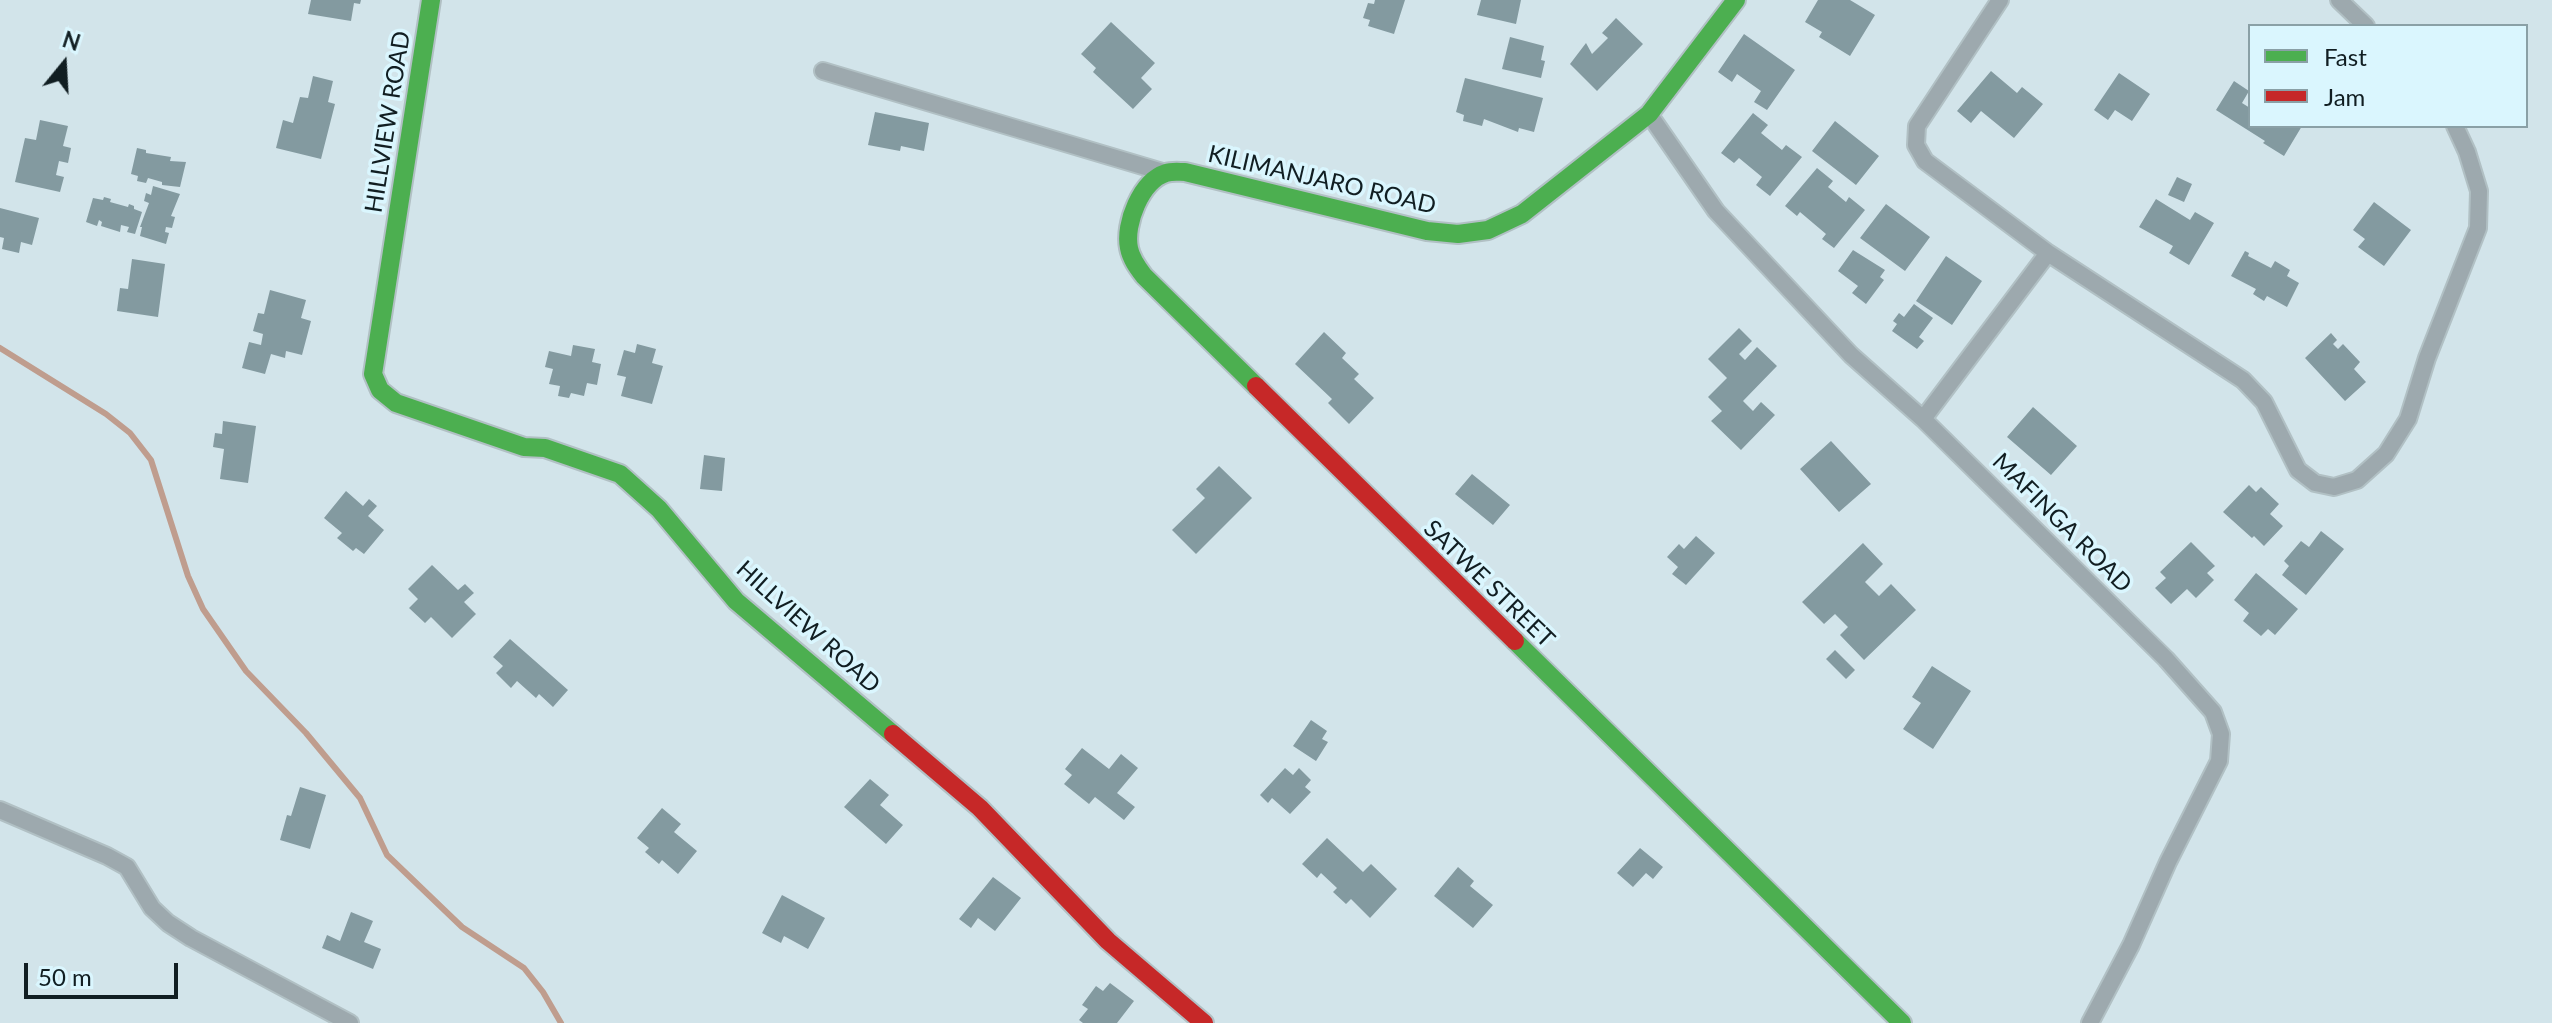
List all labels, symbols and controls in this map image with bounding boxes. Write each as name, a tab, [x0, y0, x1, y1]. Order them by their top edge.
north arrow	[24, 24, 104, 104]
legend	[2248, 24, 2528, 128]
text: N	[59, 25, 84, 56]
street label: HILLVIEW ROAD	[359, 29, 417, 215]
text: Fast	[2324, 42, 2367, 71]
text: Jam	[2324, 82, 2365, 111]
street label: KILIMANJARO ROAD	[1205, 140, 1439, 220]
street label: MAFINGA ROAD	[1986, 447, 2138, 599]
street label: SATWE STREET	[1418, 514, 1560, 654]
street label: HILLVIEW ROAD	[730, 555, 886, 699]
scale bar	[28, 947, 182, 997]
text: 50 m	[38, 962, 92, 991]

